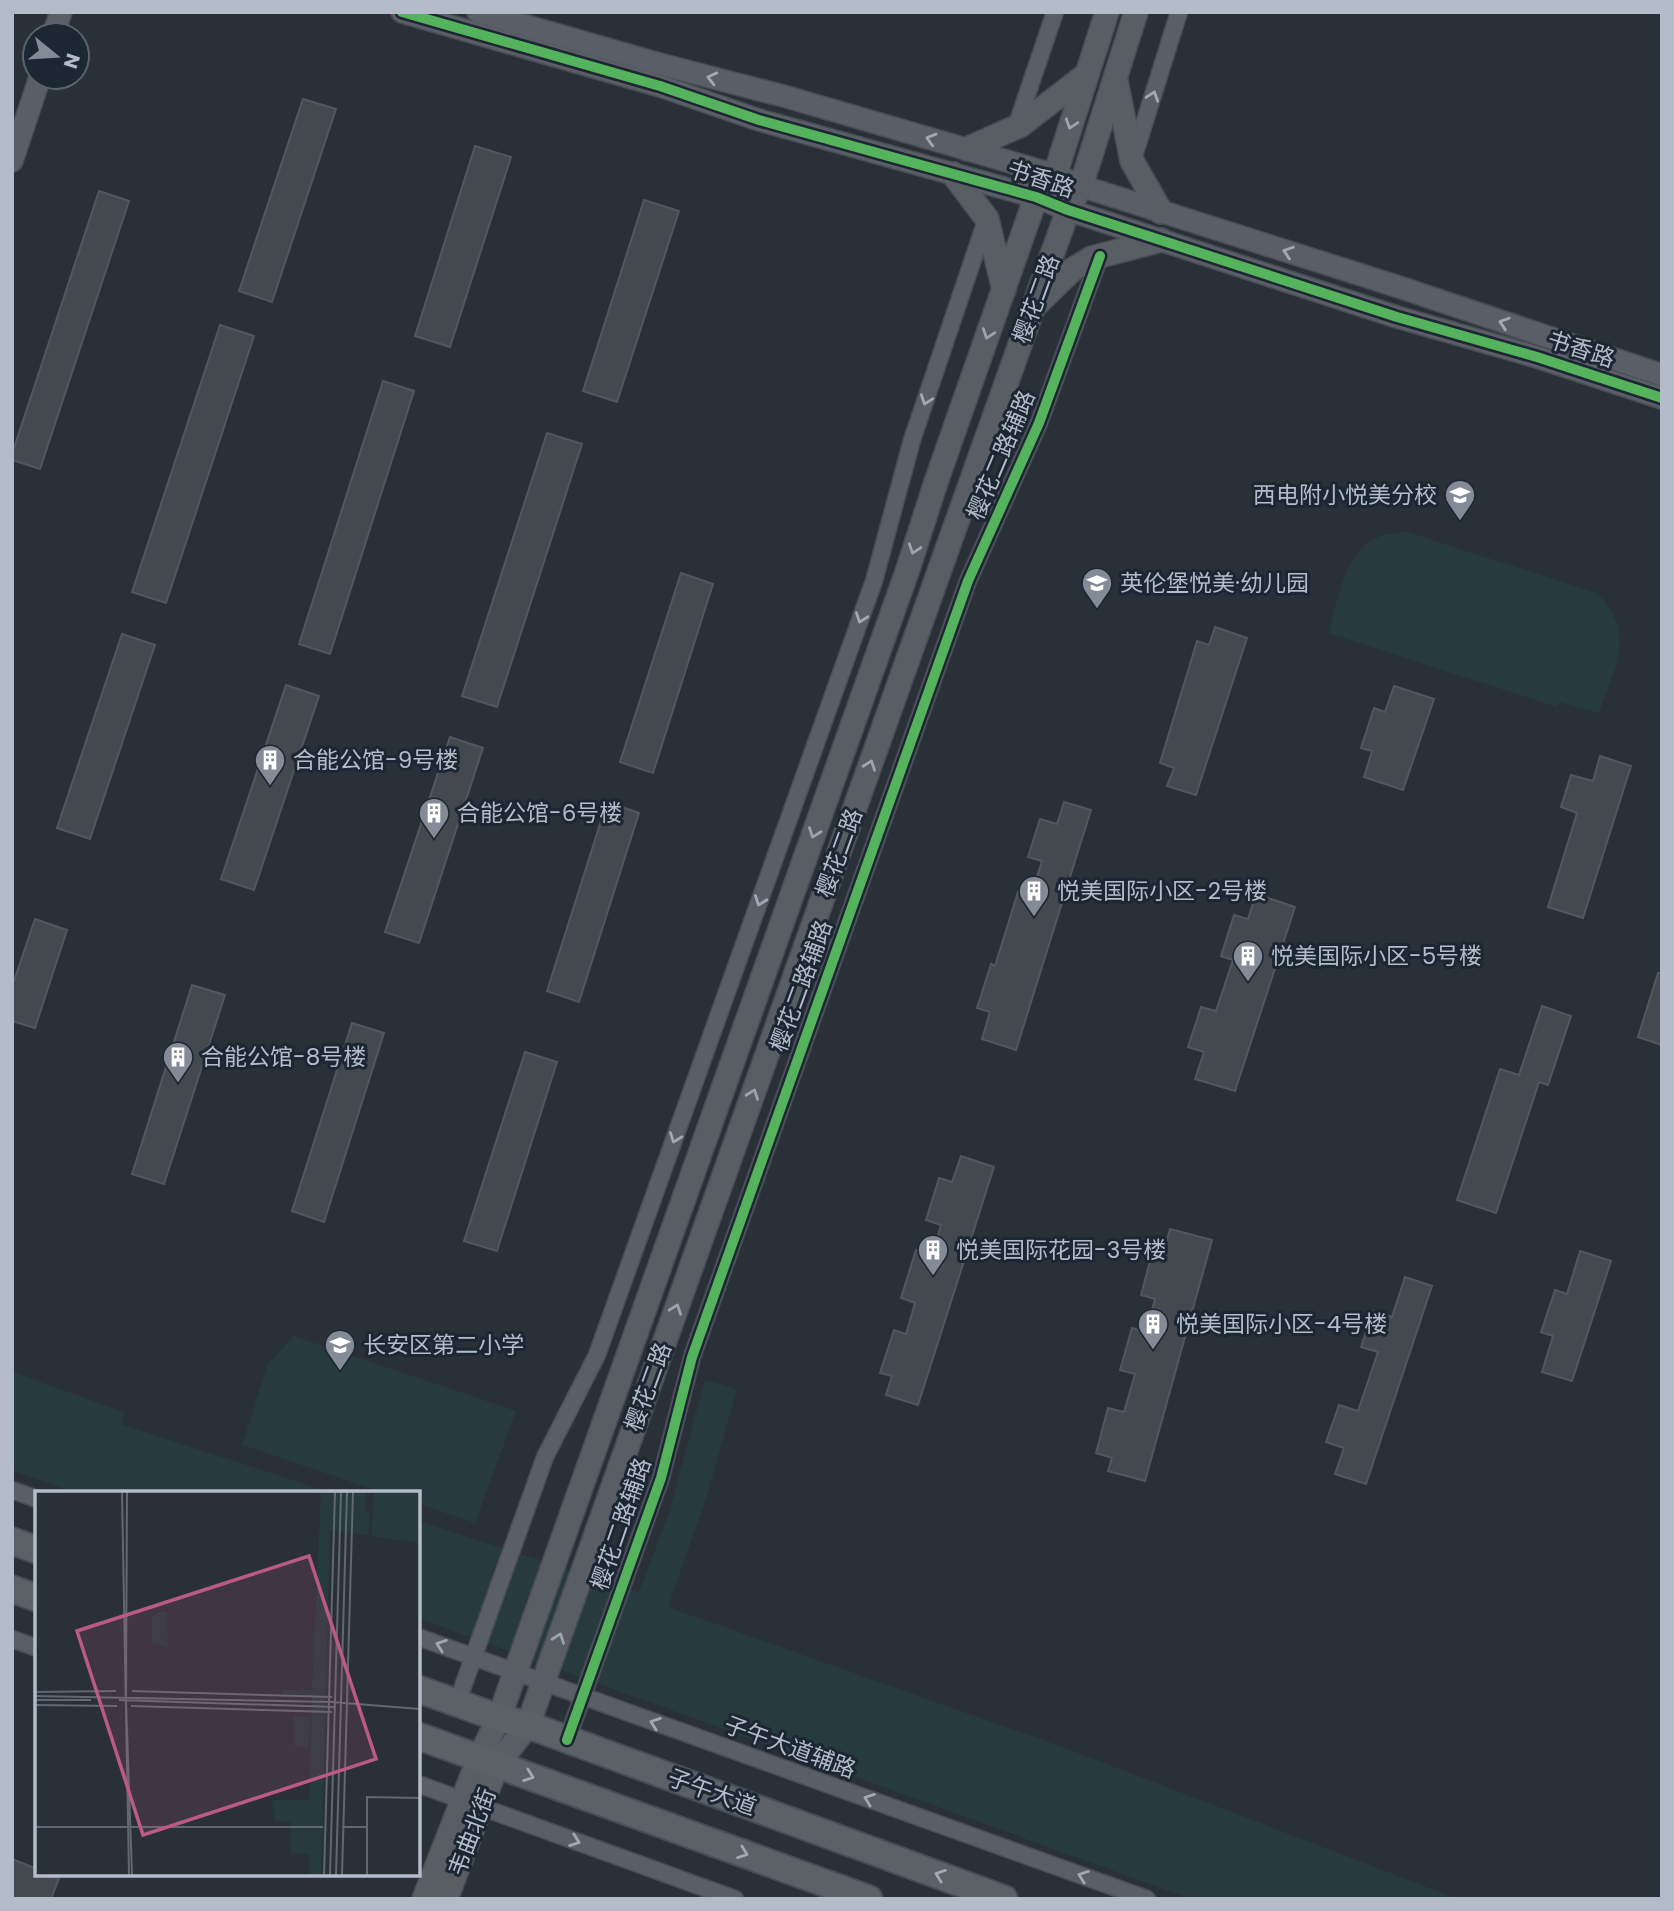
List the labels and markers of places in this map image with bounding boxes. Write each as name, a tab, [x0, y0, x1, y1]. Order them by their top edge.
school or university icon: 西电附小悦美分校	[1443, 478, 1477, 522]
place label: 西电附小悦美分校	[1253, 479, 1437, 511]
school or university icon: 英伦堡悦美·幼儿园	[1080, 566, 1114, 610]
place label: 英伦堡悦美·幼儿园	[1120, 567, 1309, 599]
building icon: 合能公馆-9号楼	[253, 743, 287, 787]
place label: 合能公馆-9号楼	[293, 744, 458, 776]
building icon: 合能公馆-6号楼	[417, 796, 451, 840]
place label: 合能公馆-6号楼	[457, 797, 622, 829]
building icon: 悦美国际小区-2号楼	[1017, 874, 1051, 918]
place label: 悦美国际小区-2号楼	[1057, 875, 1267, 907]
building icon: 悦美国际小区-5号楼	[1231, 939, 1265, 983]
place label: 悦美国际小区-5号楼	[1271, 940, 1482, 972]
building icon: 合能公馆-8号楼	[161, 1040, 195, 1084]
place label: 合能公馆-8号楼	[201, 1041, 366, 1073]
building icon: 悦美国际花园-3号楼	[916, 1233, 950, 1277]
place label: 悦美国际花园-3号楼	[956, 1234, 1166, 1266]
building icon: 悦美国际小区-4号楼	[1136, 1307, 1170, 1351]
place label: 悦美国际小区-4号楼	[1176, 1308, 1387, 1340]
school or university icon: 长安区第二小学	[323, 1328, 357, 1372]
place label: 长安区第二小学	[363, 1329, 524, 1361]

